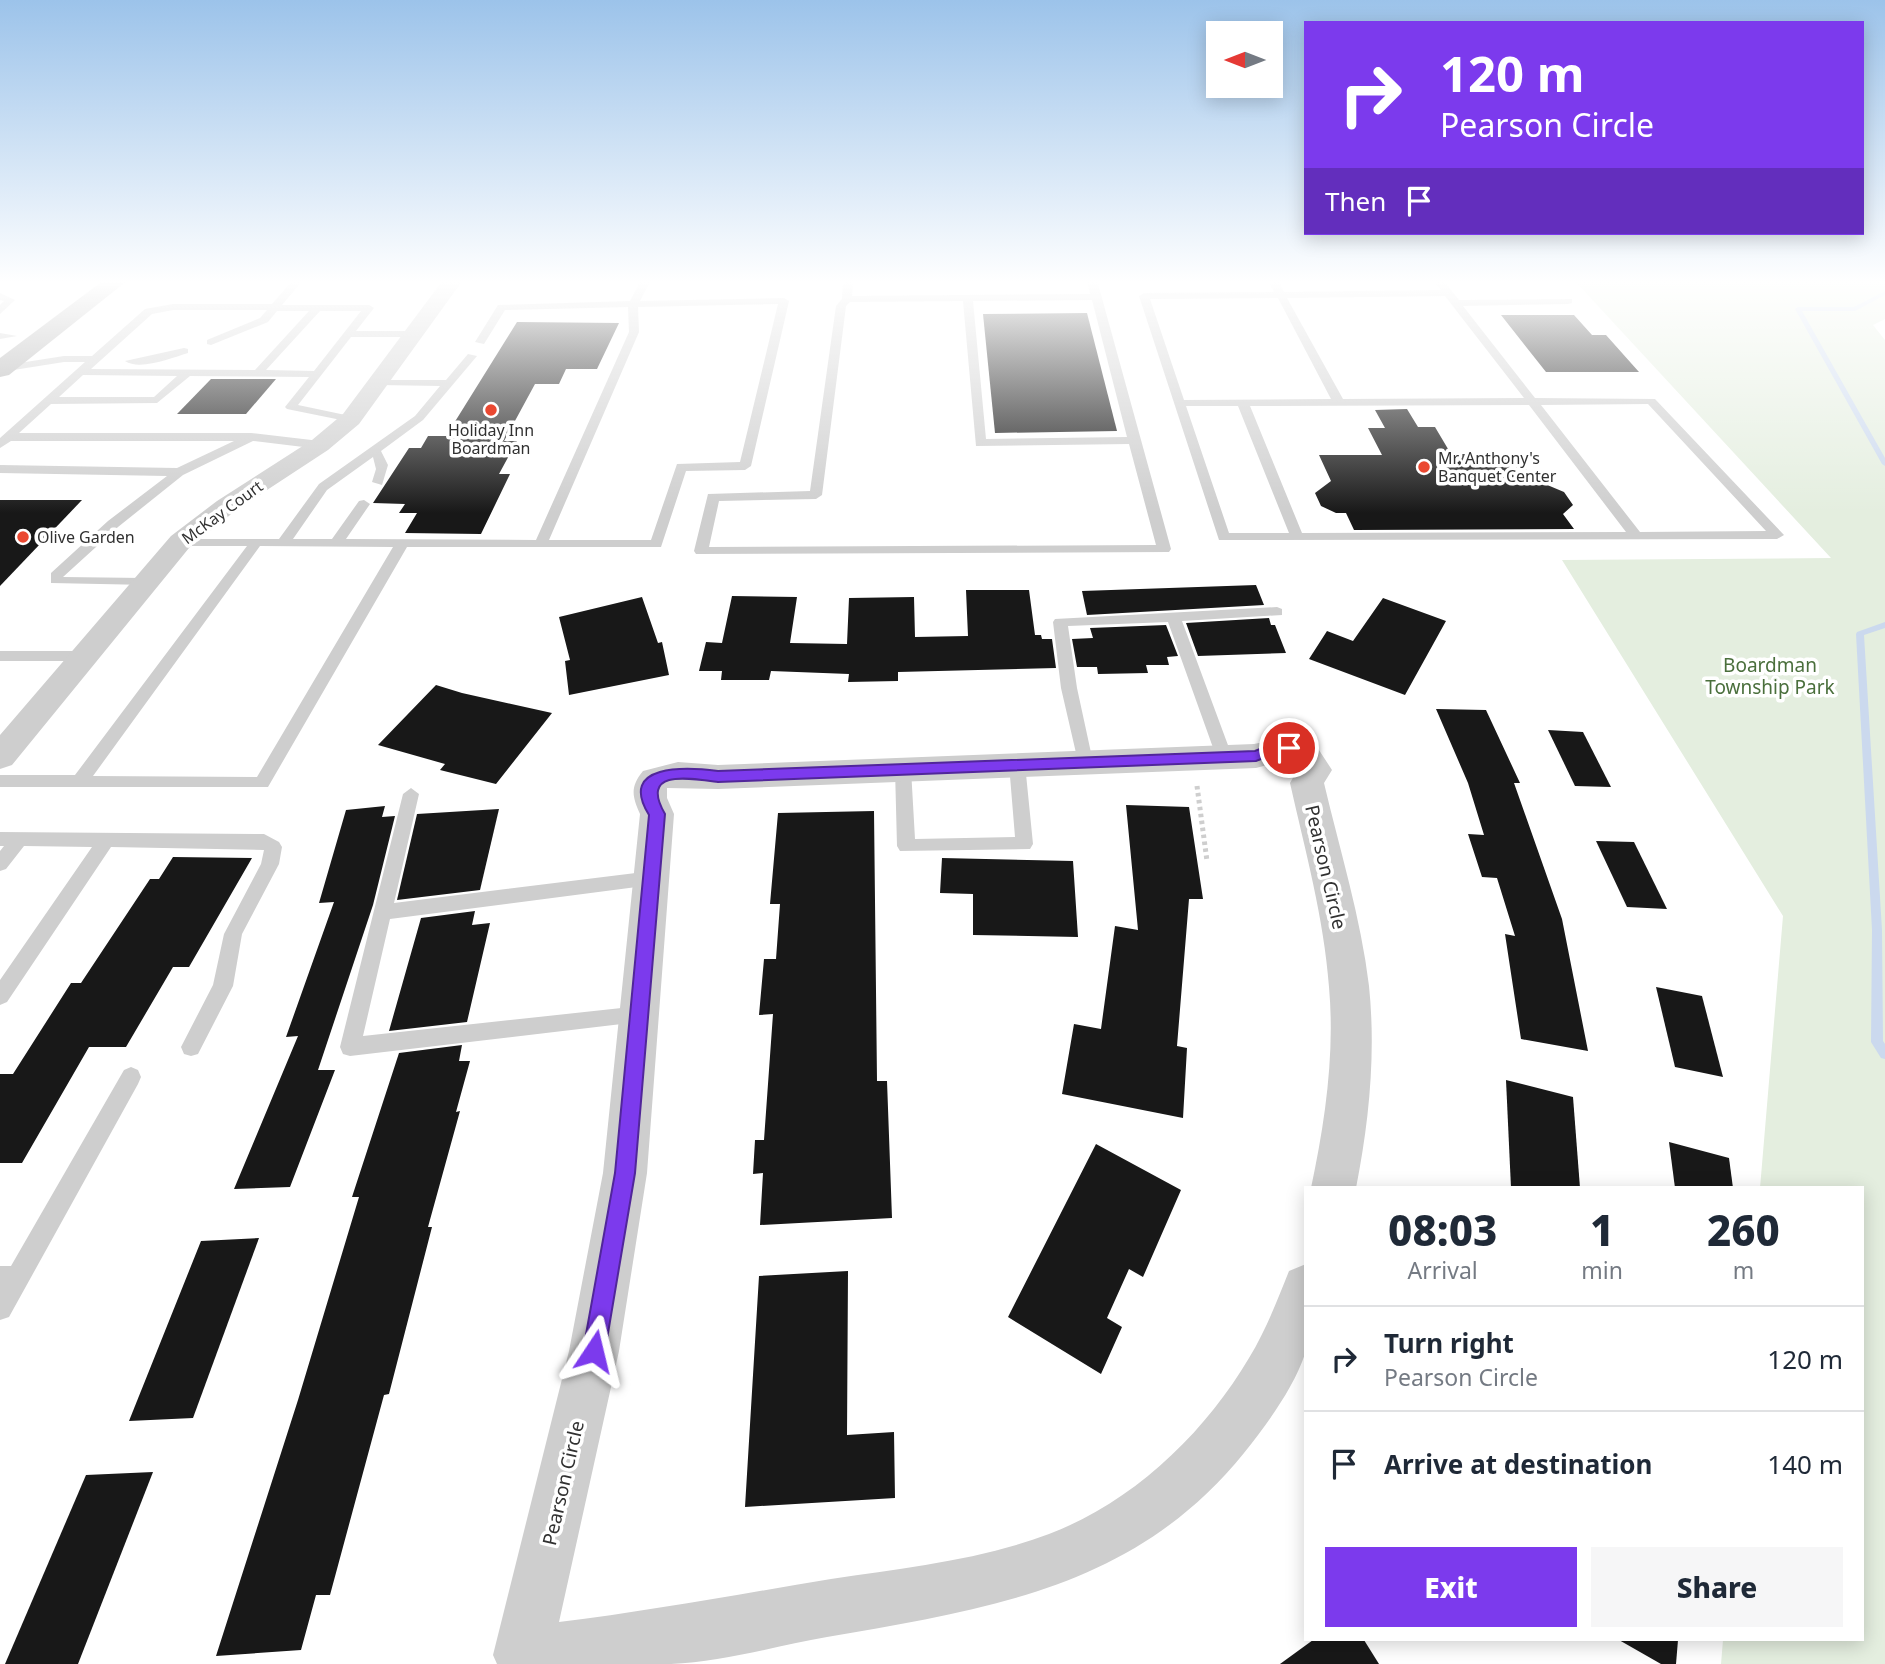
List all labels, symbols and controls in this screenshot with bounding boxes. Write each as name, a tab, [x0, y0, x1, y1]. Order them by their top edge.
north arrow	[1206, 21, 1283, 98]
map controls	[1206, 21, 1283, 98]
text: 120 m	[1440, 40, 1585, 106]
icon: right	[1325, 49, 1416, 140]
text: Pearson Circle	[1440, 103, 1654, 146]
icon: arrive	[1400, 182, 1438, 220]
text: Then	[1325, 183, 1386, 219]
marker: Holiday Inn Boardman	[483, 402, 499, 418]
place label: Holiday Inn Boardman	[448, 419, 534, 459]
place label: Mr. Anthony's Banquet Center	[1438, 447, 1557, 487]
marker: Mr. Anthony's Banquet Center	[1416, 459, 1432, 475]
street label: McKay Court	[177, 475, 267, 549]
place label: Olive Garden	[37, 526, 135, 548]
marker: Olive Garden	[15, 529, 31, 545]
park label: Boardman Township Park	[1705, 652, 1835, 700]
pin	[1259, 718, 1319, 778]
icon: arrive	[1270, 729, 1308, 767]
street label: Pearson Circle	[1299, 802, 1353, 932]
text: 08:03	[1388, 1201, 1497, 1258]
text: 1	[1590, 1201, 1614, 1258]
text: 260	[1707, 1201, 1780, 1258]
text: Arrival	[1408, 1254, 1478, 1286]
text: min	[1581, 1254, 1623, 1286]
text: m	[1733, 1254, 1754, 1286]
position arrow	[557, 1314, 631, 1388]
text: Turn right	[1384, 1325, 1514, 1361]
icon: right	[1325, 1340, 1363, 1378]
text: 120 m	[1767, 1341, 1843, 1377]
text: Pearson Circle	[1384, 1361, 1538, 1393]
street label: Pearson Circle	[536, 1418, 590, 1548]
icon: arrive	[1325, 1445, 1363, 1483]
text: Arrive at destination	[1384, 1446, 1653, 1482]
text: 140 m	[1767, 1446, 1843, 1482]
button: Exit	[1325, 1547, 1577, 1627]
button: Share	[1591, 1547, 1843, 1627]

